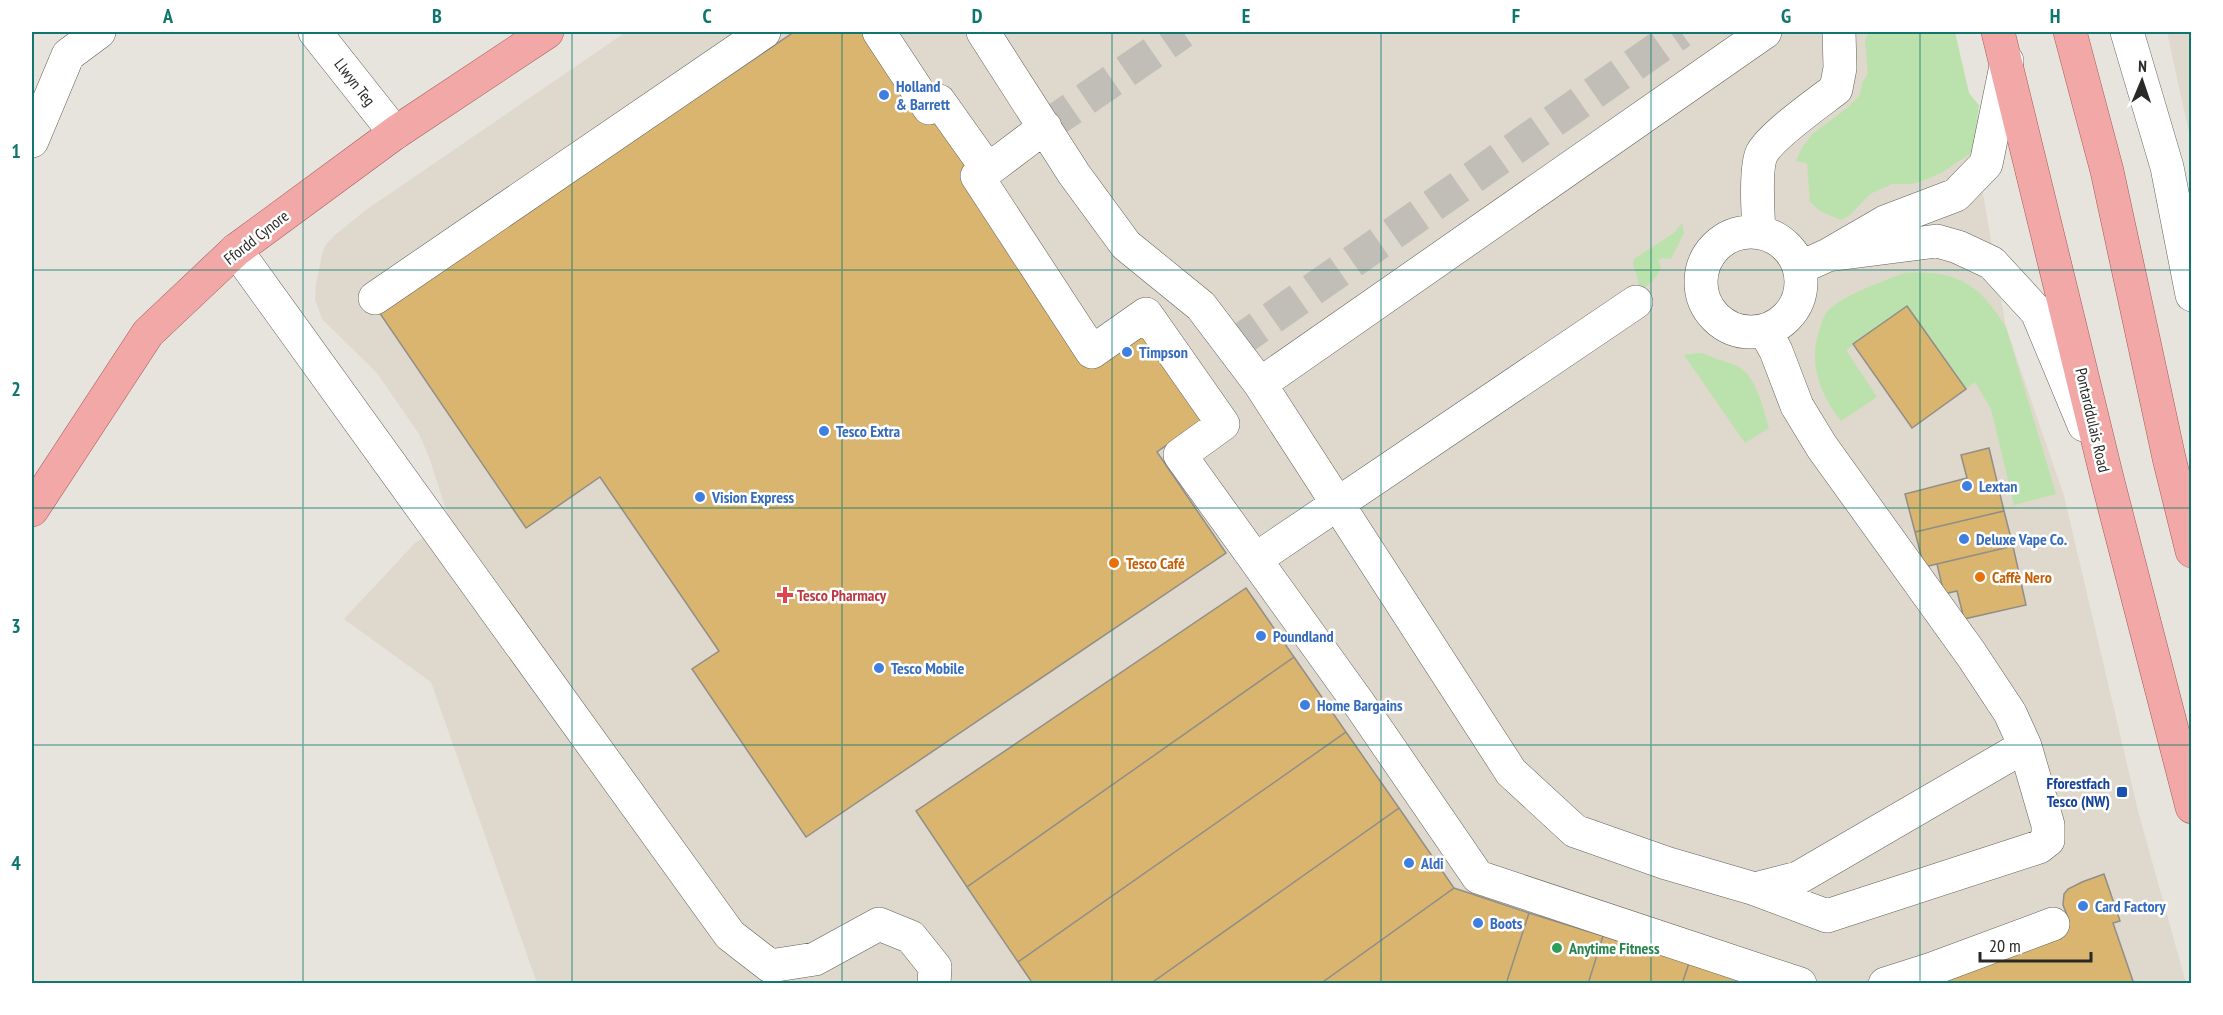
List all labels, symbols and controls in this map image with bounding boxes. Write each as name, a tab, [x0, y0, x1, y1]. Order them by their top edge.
text: A	[162, 3, 174, 29]
text: B	[432, 3, 442, 29]
text: C	[702, 3, 712, 29]
text: D	[972, 3, 983, 29]
text: E	[1242, 3, 1250, 29]
text: F	[1512, 3, 1520, 29]
text: G	[1781, 3, 1791, 29]
text: H	[2050, 3, 2060, 29]
north arrow	[2112, 51, 2172, 111]
street label: Llwyn Teg	[330, 54, 380, 110]
text: N	[2138, 56, 2147, 76]
place label: Holland & Barrett	[896, 76, 950, 114]
marker: Holland & Barrett	[877, 88, 891, 102]
text: 1	[11, 138, 21, 164]
street label: Ffordd Cynore	[220, 205, 292, 269]
place label: Timpson	[1139, 342, 1188, 362]
marker: Timpson	[1120, 345, 1134, 359]
street label: Pontarddulais Road	[2071, 366, 2115, 474]
text: 2	[11, 376, 21, 402]
place label: Tesco Extra	[836, 421, 900, 441]
marker: Tesco Extra	[817, 424, 831, 438]
place label: Lextan	[1979, 476, 2017, 496]
marker: Lextan	[1960, 479, 1974, 493]
place label: Vision Express	[711, 487, 795, 507]
marker: Vision Express	[693, 490, 707, 504]
place label: Deluxe Vape Co.	[1976, 529, 2067, 549]
marker: Deluxe Vape Co.	[1957, 532, 1971, 546]
place label: Tesco Café	[1126, 553, 1185, 573]
marker: Tesco Café	[1107, 556, 1121, 570]
place label: Caffè Nero	[1992, 567, 2052, 587]
marker: Caffè Nero	[1973, 570, 1987, 584]
place label: Tesco Pharmacy	[797, 585, 887, 605]
marker: Tesco Pharmacy	[778, 588, 792, 602]
text: 3	[11, 613, 21, 639]
place label: Poundland	[1273, 626, 1334, 646]
marker: Poundland	[1254, 629, 1268, 643]
place label: Tesco Mobile	[891, 658, 964, 678]
marker: Tesco Mobile	[872, 661, 886, 675]
place label: Home Bargains	[1317, 695, 1403, 715]
marker: Home Bargains	[1298, 698, 1312, 712]
place label: Fforestfach Tesco (NW)	[2046, 773, 2110, 811]
marker: Fforestfach Tesco (NW)	[2115, 785, 2129, 799]
text: 4	[11, 850, 21, 876]
place label: Aldi	[1420, 853, 1444, 873]
marker: Aldi	[1402, 856, 1416, 870]
place label: Card Factory	[2095, 896, 2166, 916]
marker: Card Factory	[2076, 899, 2090, 913]
place label: Boots	[1490, 913, 1523, 933]
marker: Boots	[1471, 916, 1485, 930]
scale bar	[1980, 925, 2091, 963]
text: 20 m	[1989, 934, 2021, 957]
place label: Anytime Fitness	[1568, 938, 1660, 958]
marker: Anytime Fitness	[1550, 941, 1564, 955]

